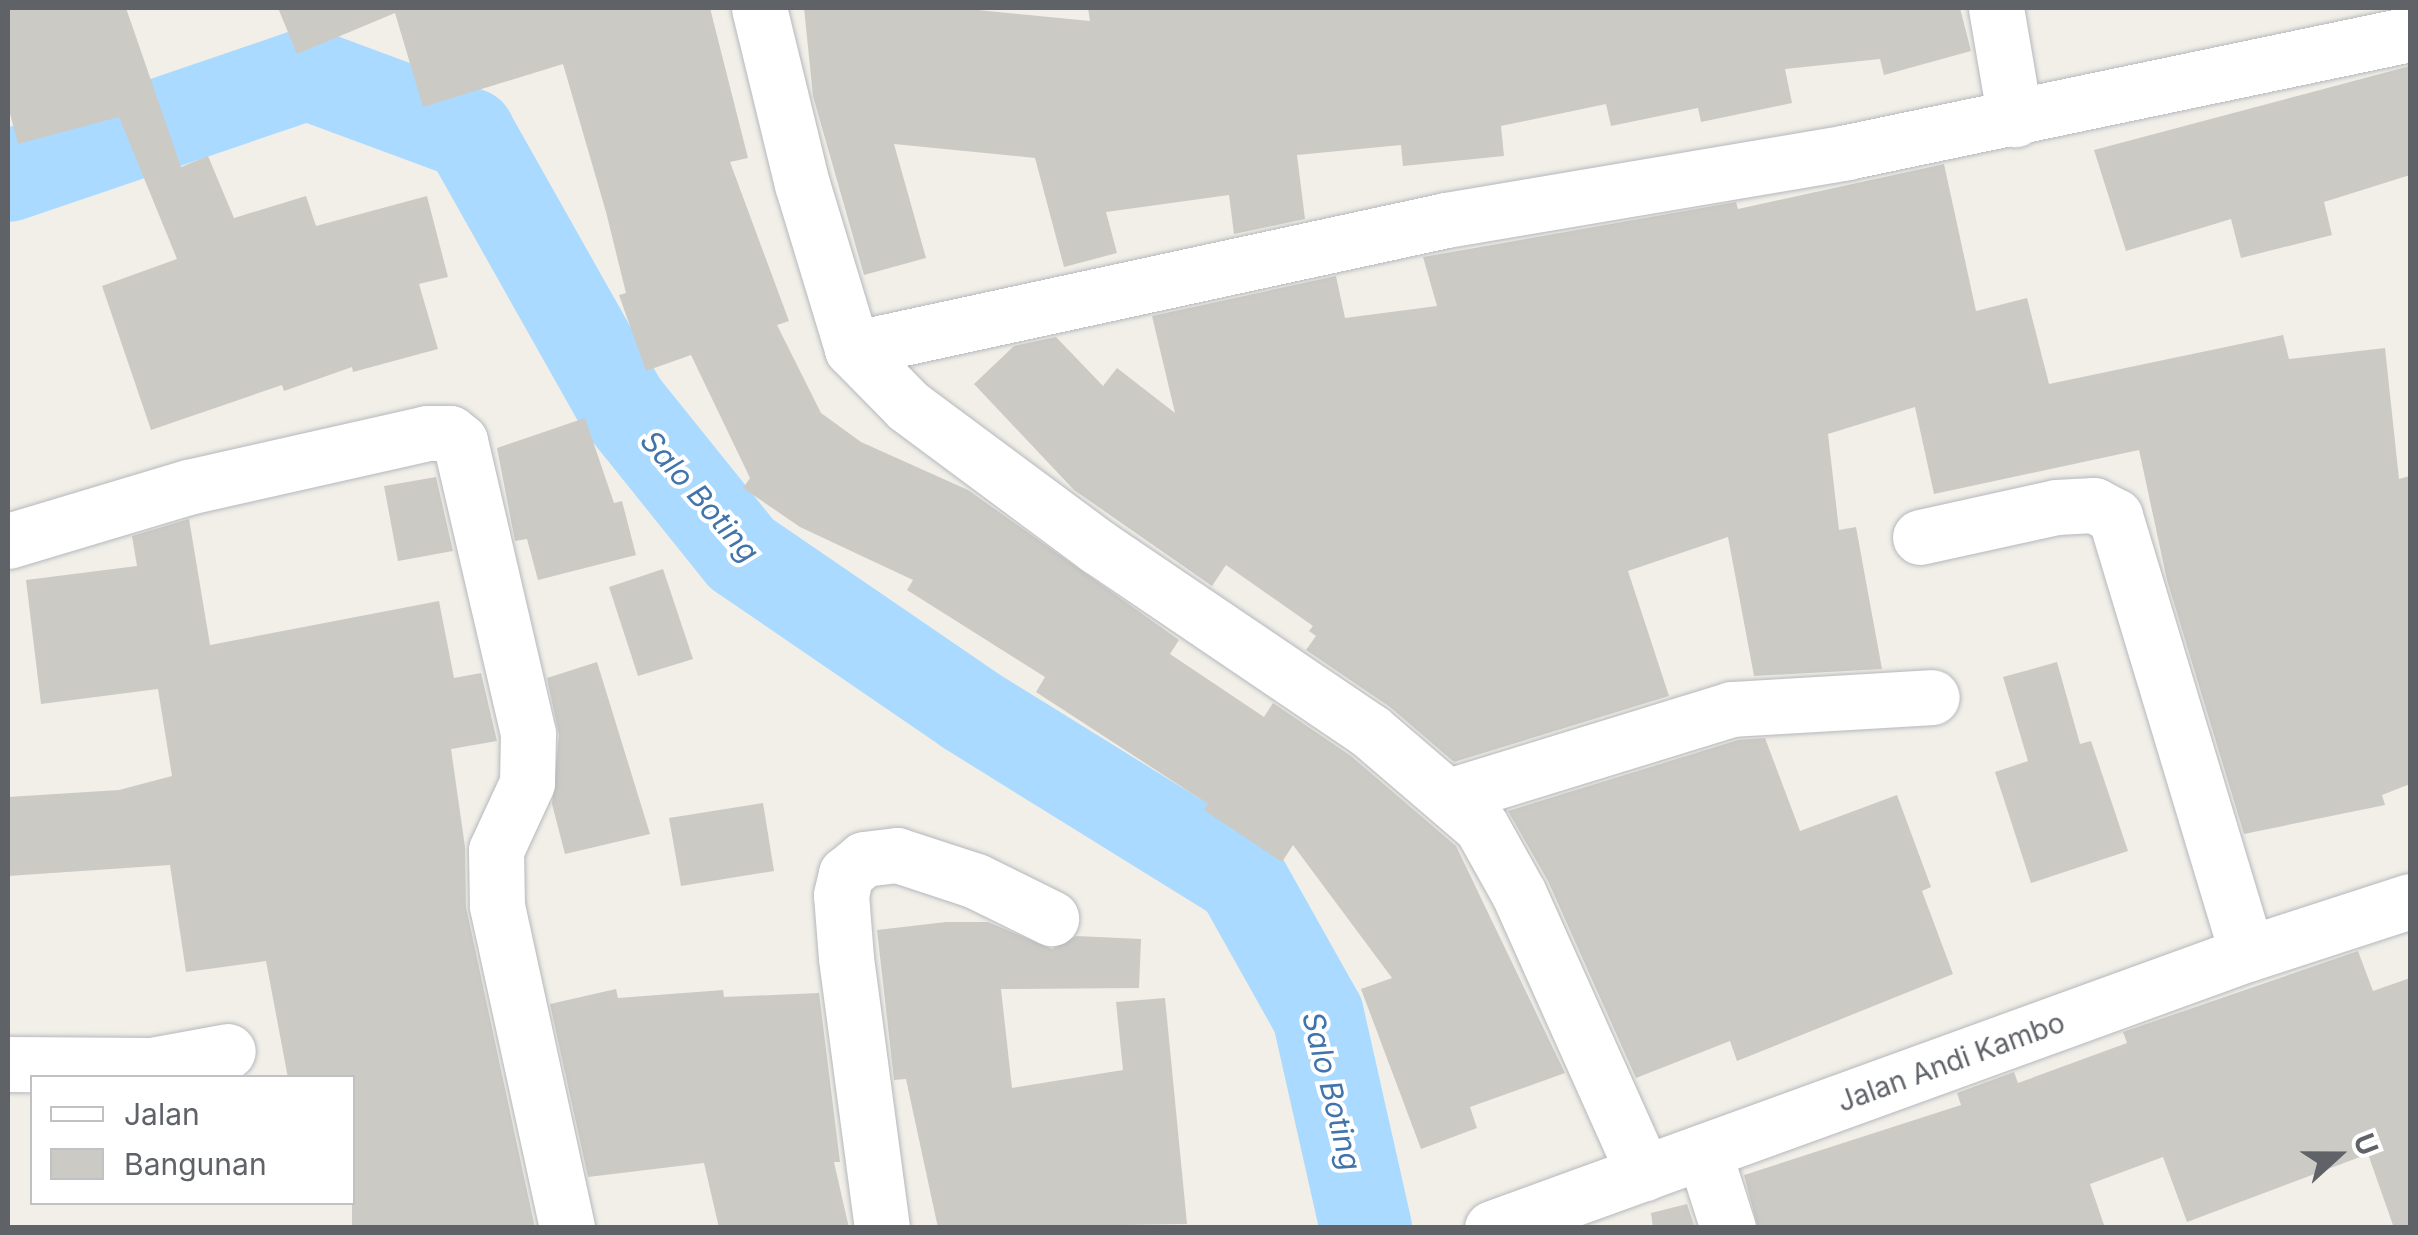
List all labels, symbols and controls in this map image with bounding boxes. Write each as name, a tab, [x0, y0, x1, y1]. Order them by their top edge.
water label: Salo Boting	[633, 423, 767, 569]
street label: Jalan Andi Kambo	[1833, 1005, 2069, 1119]
water label: Salo Boting	[1295, 1008, 1369, 1174]
legend	[30, 1075, 355, 1205]
text: Jalan	[124, 1096, 200, 1132]
north arrow	[2288, 1105, 2388, 1205]
text: U	[2346, 1129, 2386, 1160]
text: Bangunan	[124, 1146, 267, 1182]

